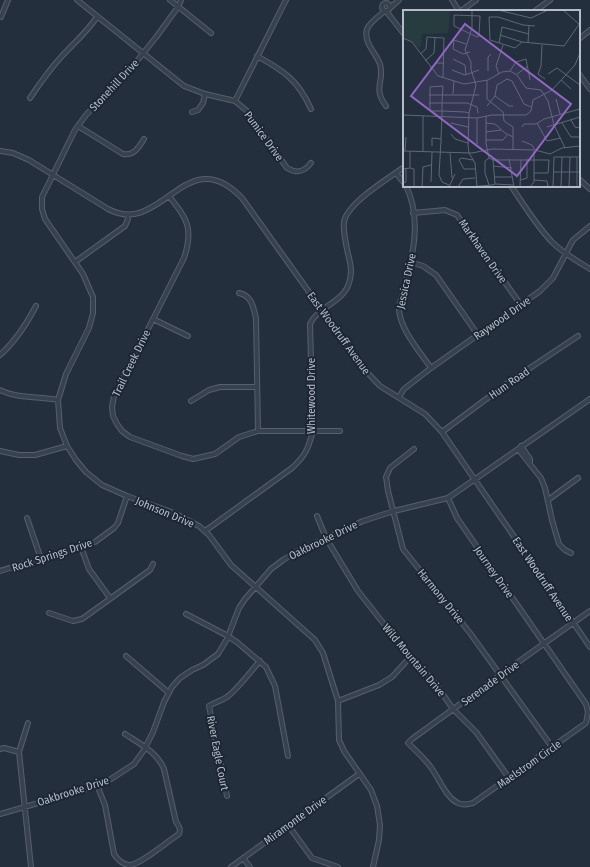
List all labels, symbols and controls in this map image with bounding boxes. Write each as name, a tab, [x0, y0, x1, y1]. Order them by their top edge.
inset map	[403, 10, 580, 187]
street label: Stonehill Drive	[87, 57, 142, 114]
street label: Pumice Drive	[241, 109, 286, 164]
street label: Markhaven Drive	[456, 217, 509, 286]
street label: Jessica Drive	[394, 252, 419, 310]
street label: East Woodruff Avenue	[304, 290, 373, 377]
street label: Raywood Drive	[471, 294, 533, 343]
street label: Trail Creek Drive	[110, 328, 153, 399]
street label: Whitewood Drive	[305, 358, 318, 434]
street label: Hum Road	[487, 365, 532, 402]
street label: Johnson Drive	[133, 494, 196, 531]
street label: Oakbrooke Drive	[287, 518, 360, 563]
street label: East Woodruff Avenue	[510, 535, 576, 624]
street label: Rock Springs Drive	[10, 536, 94, 575]
street label: Journey Drive	[471, 544, 516, 601]
street label: Harmony Drive	[415, 566, 467, 626]
street label: Wild Mountain Drive	[379, 621, 448, 699]
street label: Serenade Drive	[459, 658, 522, 709]
street label: River Eagle Court	[204, 714, 231, 792]
street label: Maelstrom Circle	[495, 738, 564, 791]
street label: Oakbrooke Drive	[36, 774, 111, 809]
street label: Miramonte Drive	[261, 793, 329, 847]

